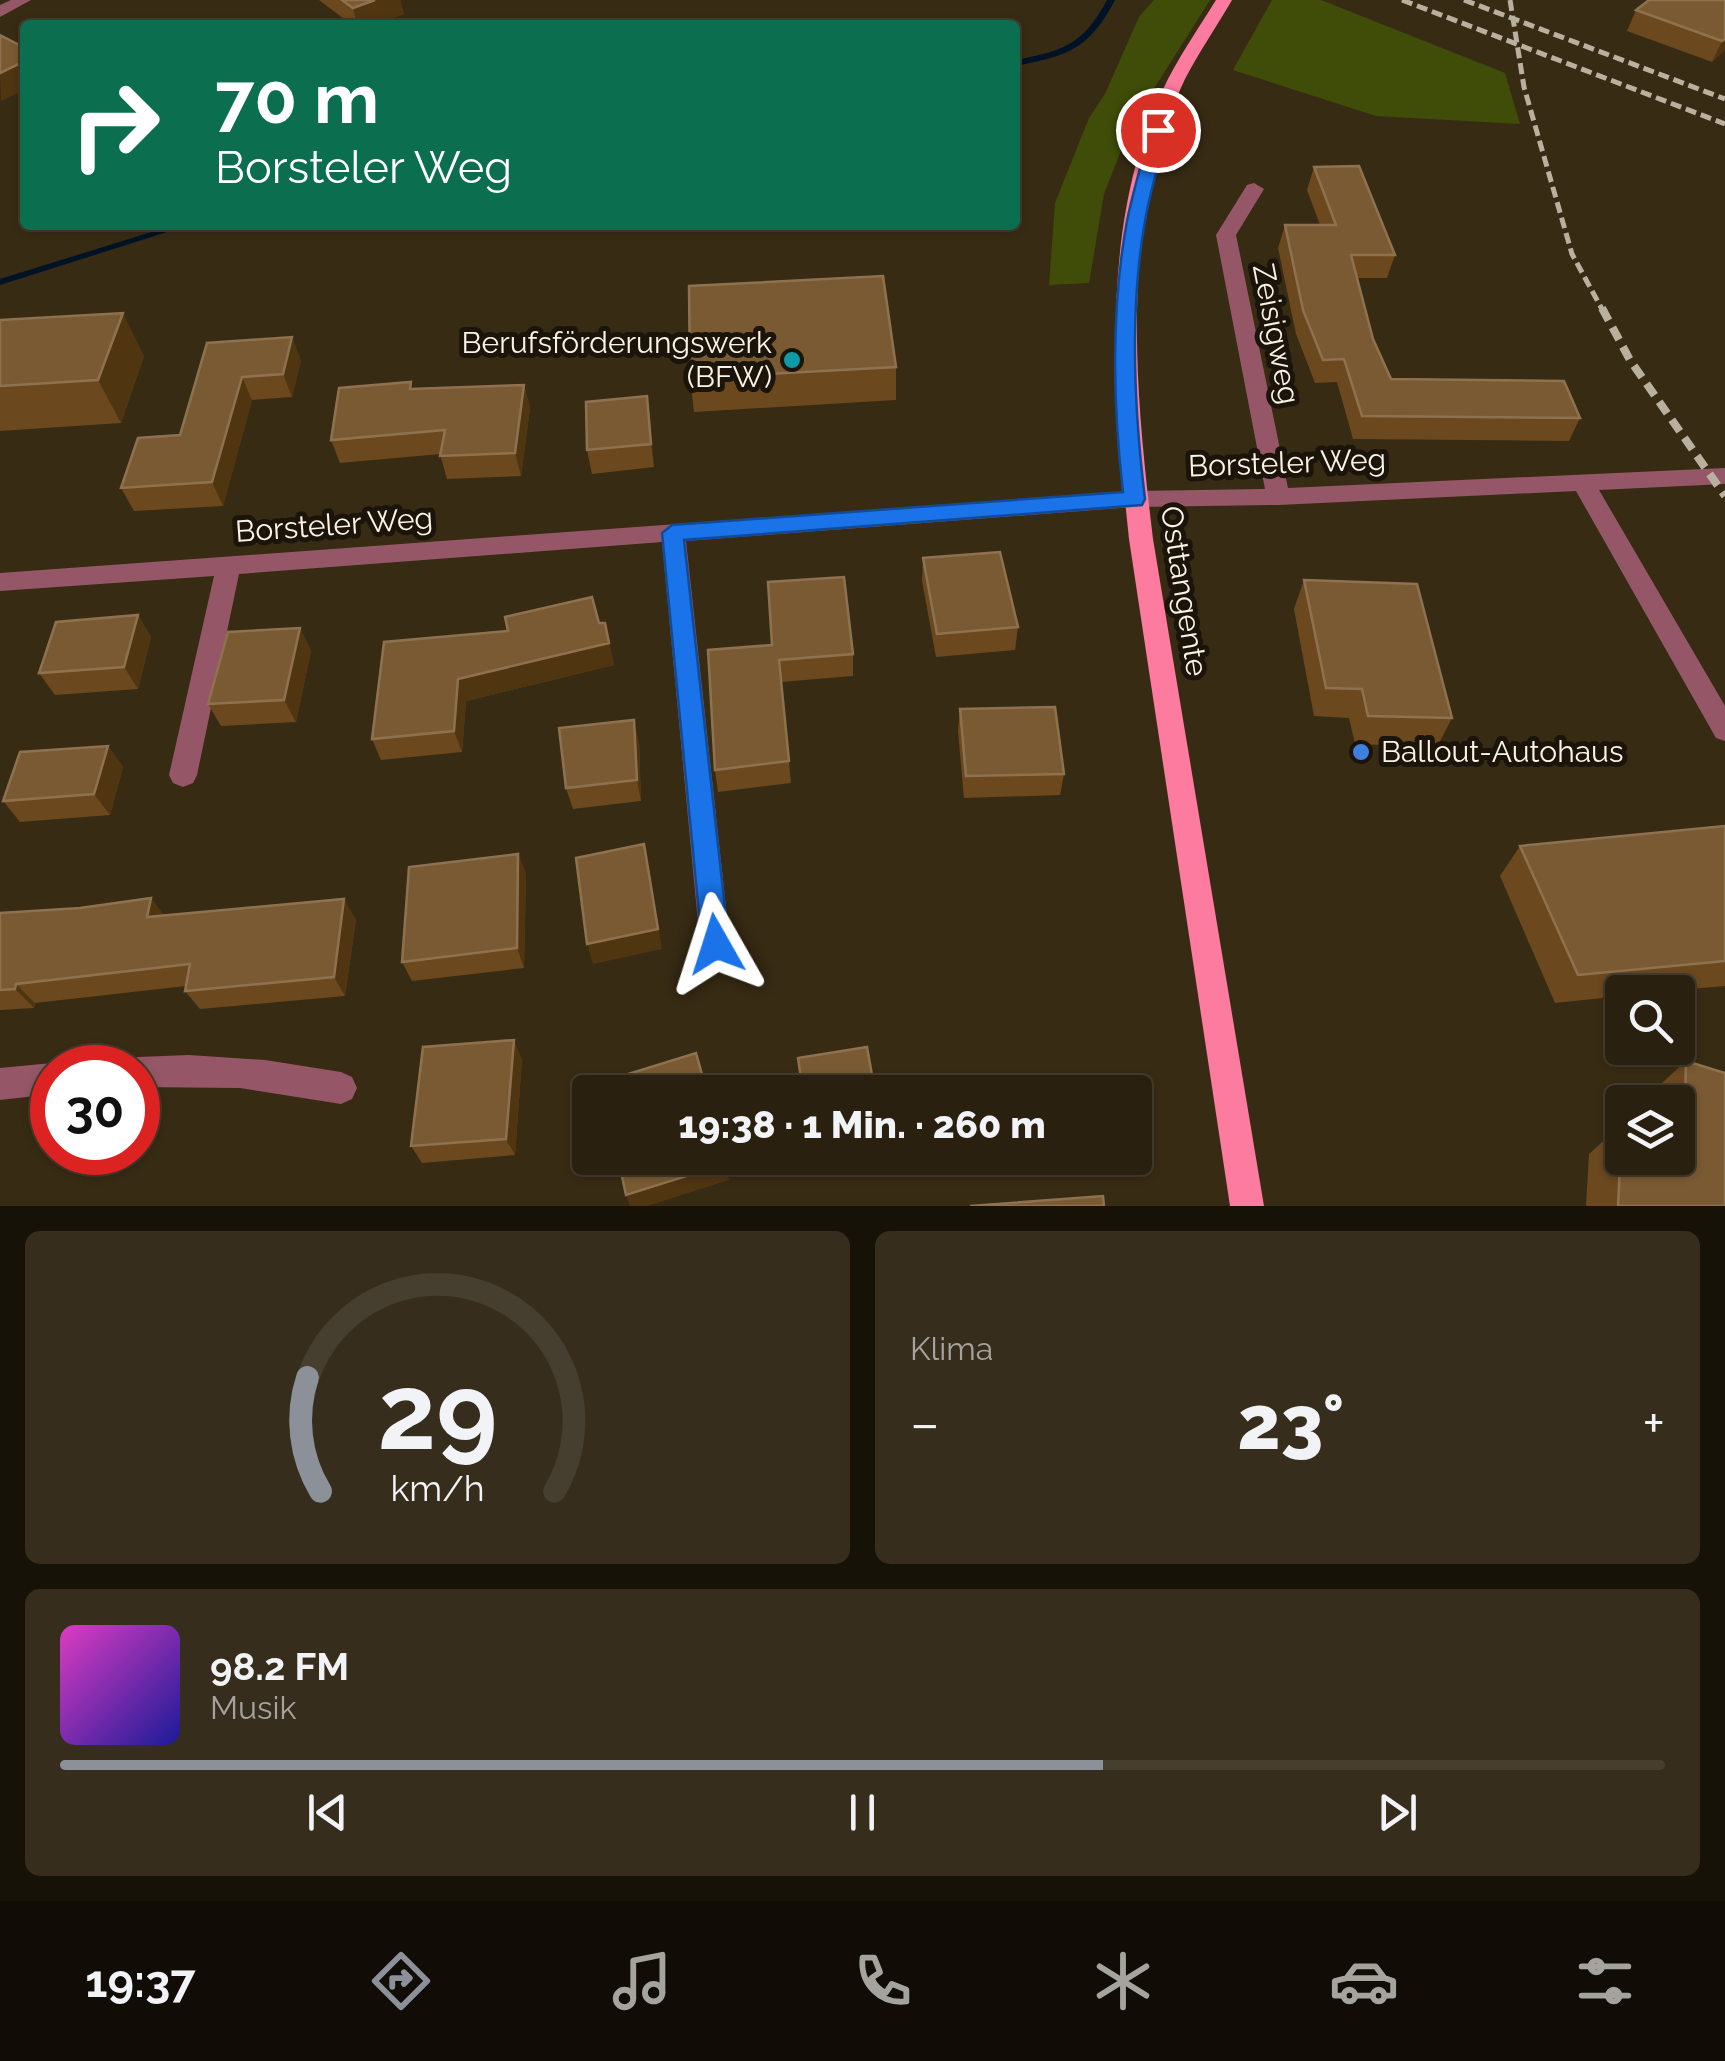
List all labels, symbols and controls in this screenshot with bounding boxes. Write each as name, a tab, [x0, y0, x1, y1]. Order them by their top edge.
text: 70 m	[215, 57, 379, 139]
icon: right	[50, 60, 180, 190]
pin	[1116, 88, 1201, 173]
icon: arrive	[1131, 103, 1186, 158]
text: Borsteler Weg	[215, 141, 512, 194]
street label: Zeisigweg	[1246, 261, 1307, 407]
place label: Berufsförderungswerk (BFW)	[462, 325, 772, 394]
marker: Berufsförderungswerk (BFW)	[781, 349, 803, 371]
street label: Borsteler Weg	[1187, 442, 1387, 483]
street label: Borsteler Weg	[234, 500, 434, 549]
street label: Osttangente	[1154, 503, 1215, 679]
place label: Ballout-Autohaus	[1381, 734, 1623, 769]
marker: Ballout-Autohaus	[1350, 741, 1372, 763]
position arrow	[664, 892, 768, 996]
map controls	[1605, 975, 1695, 1175]
button: search	[1605, 975, 1695, 1065]
speed limit sign: 30	[30, 1045, 160, 1175]
button: layers	[1605, 1085, 1695, 1175]
text: 19:38 · 1 Min. · 260 m	[678, 1102, 1046, 1147]
text: Klima	[910, 1330, 993, 1367]
text: 29	[378, 1351, 497, 1473]
text: 23°	[1237, 1378, 1344, 1467]
text: −	[910, 1391, 940, 1456]
text: +	[1642, 1391, 1665, 1456]
text: km/h	[390, 1467, 485, 1509]
text: 98.2 FM	[210, 1644, 349, 1689]
text: Musik	[210, 1689, 296, 1726]
icon: previous	[300, 1785, 355, 1840]
icon: pause	[835, 1785, 890, 1840]
icon: next	[1370, 1785, 1425, 1840]
icon: directions	[366, 1946, 436, 2016]
icon: music	[607, 1946, 677, 2016]
icon: phone	[848, 1946, 918, 2016]
icon: climate	[1088, 1946, 1158, 2016]
icon: car	[1329, 1946, 1399, 2016]
icon: filters	[1570, 1946, 1640, 2016]
text: 19:37	[85, 1955, 196, 2008]

